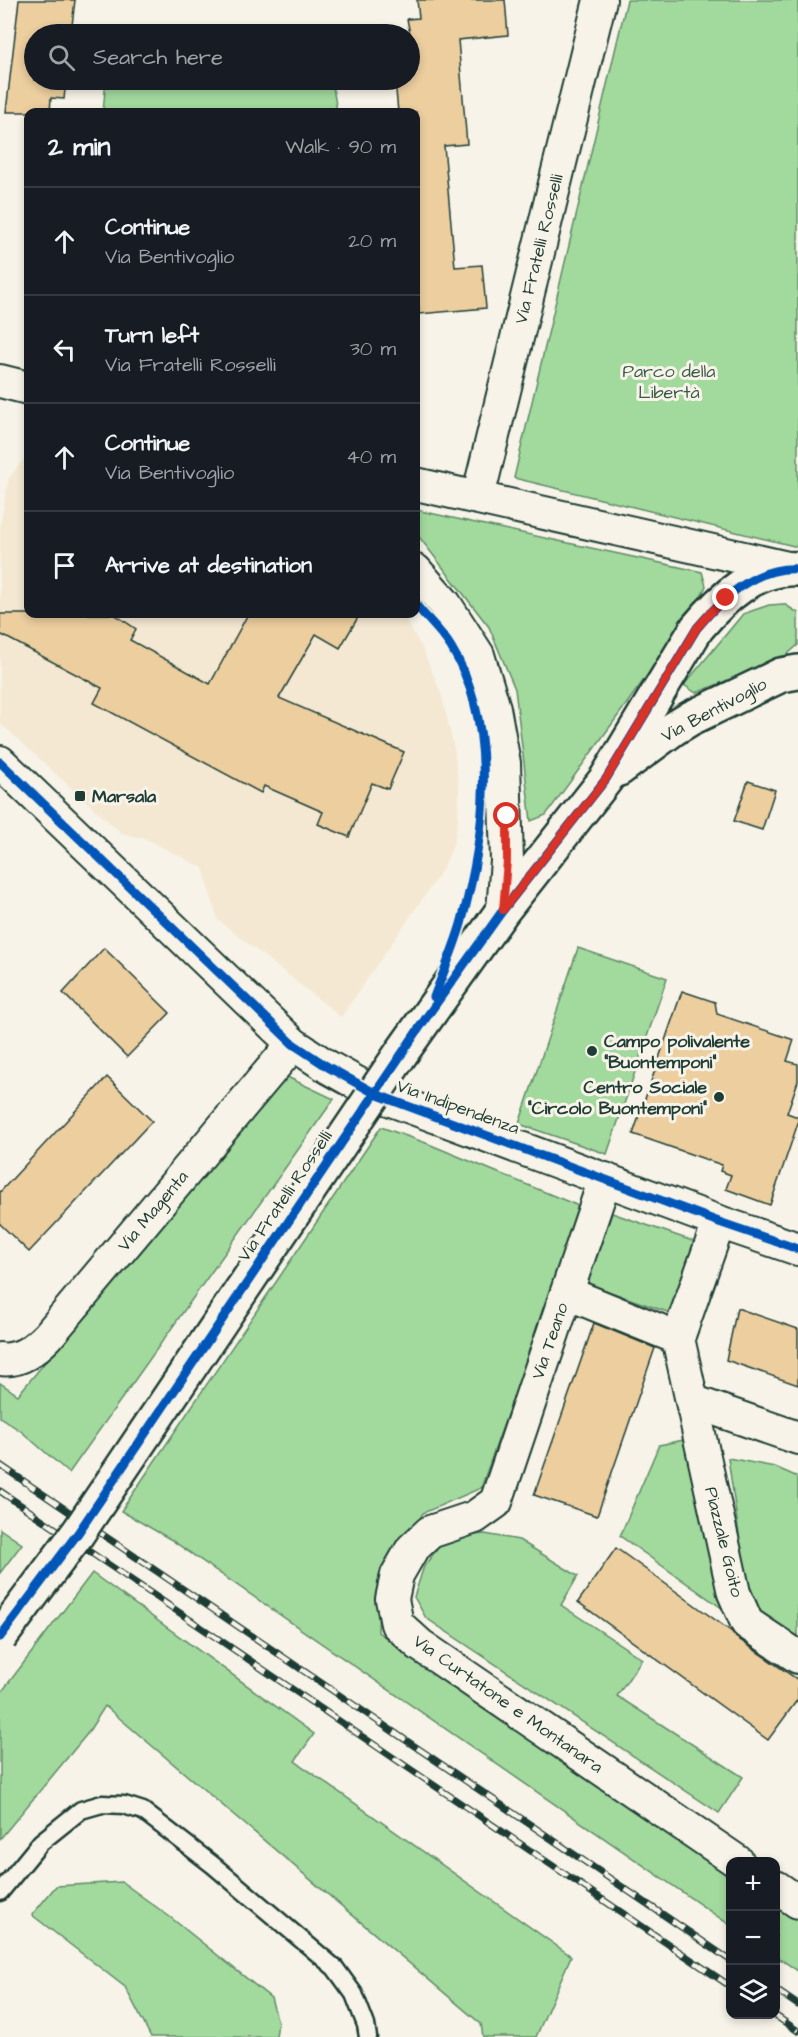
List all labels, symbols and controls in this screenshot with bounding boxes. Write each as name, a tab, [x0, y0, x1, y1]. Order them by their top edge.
search box	[24, 24, 420, 90]
icon: search	[45, 41, 78, 74]
text: Search here	[93, 42, 223, 73]
text: 2 min	[48, 129, 110, 165]
text: Walk · 90 m	[285, 133, 396, 161]
street label: Via Fratelli Rosselli	[508, 171, 570, 327]
text: Continue	[105, 212, 190, 243]
icon: ahead	[48, 225, 81, 258]
text: 20 m	[348, 227, 396, 255]
text: Via Bentivoglio	[105, 243, 234, 271]
text: Turn left	[105, 320, 199, 351]
icon: left	[48, 333, 81, 366]
text: 30 m	[350, 335, 396, 363]
text: Via Fratelli Rosselli	[105, 351, 276, 379]
park label: Parco della Libertà	[622, 359, 716, 405]
text: Continue	[105, 428, 190, 459]
icon: ahead	[48, 441, 81, 474]
text: 40 m	[346, 443, 396, 471]
text: Via Bentivoglio	[105, 459, 234, 487]
icon: arrive	[48, 549, 81, 582]
text: Arrive at destination	[105, 550, 312, 581]
route end	[712, 584, 738, 610]
street label: Via Bentivoglio	[657, 672, 772, 749]
place label: Marsala	[92, 784, 157, 809]
marker: Marsala	[73, 789, 87, 803]
route start	[493, 802, 519, 828]
place label: Campo polivalente "Buontemponi"	[604, 1029, 750, 1075]
marker: Campo polivalente "Buontemponi"	[585, 1044, 599, 1058]
street label: Via Indipendenza	[393, 1073, 523, 1141]
place label: Centro Sociale "Circolo Buontemponi"	[527, 1075, 708, 1121]
marker: Centro Sociale "Circolo Buontemponi"	[712, 1090, 726, 1104]
street label: Via Fratelli Rosselli	[232, 1125, 338, 1267]
street label: Via Magenta	[112, 1165, 195, 1258]
street label: Via Teano	[525, 1299, 575, 1383]
street label: Piazzale Goito	[698, 1484, 750, 1600]
street label: Via Curtatone e Montanara	[408, 1629, 608, 1779]
map controls	[726, 1857, 780, 2019]
button: +	[726, 1857, 780, 1911]
button: −	[726, 1911, 780, 1965]
button: layers	[726, 1965, 780, 2019]

